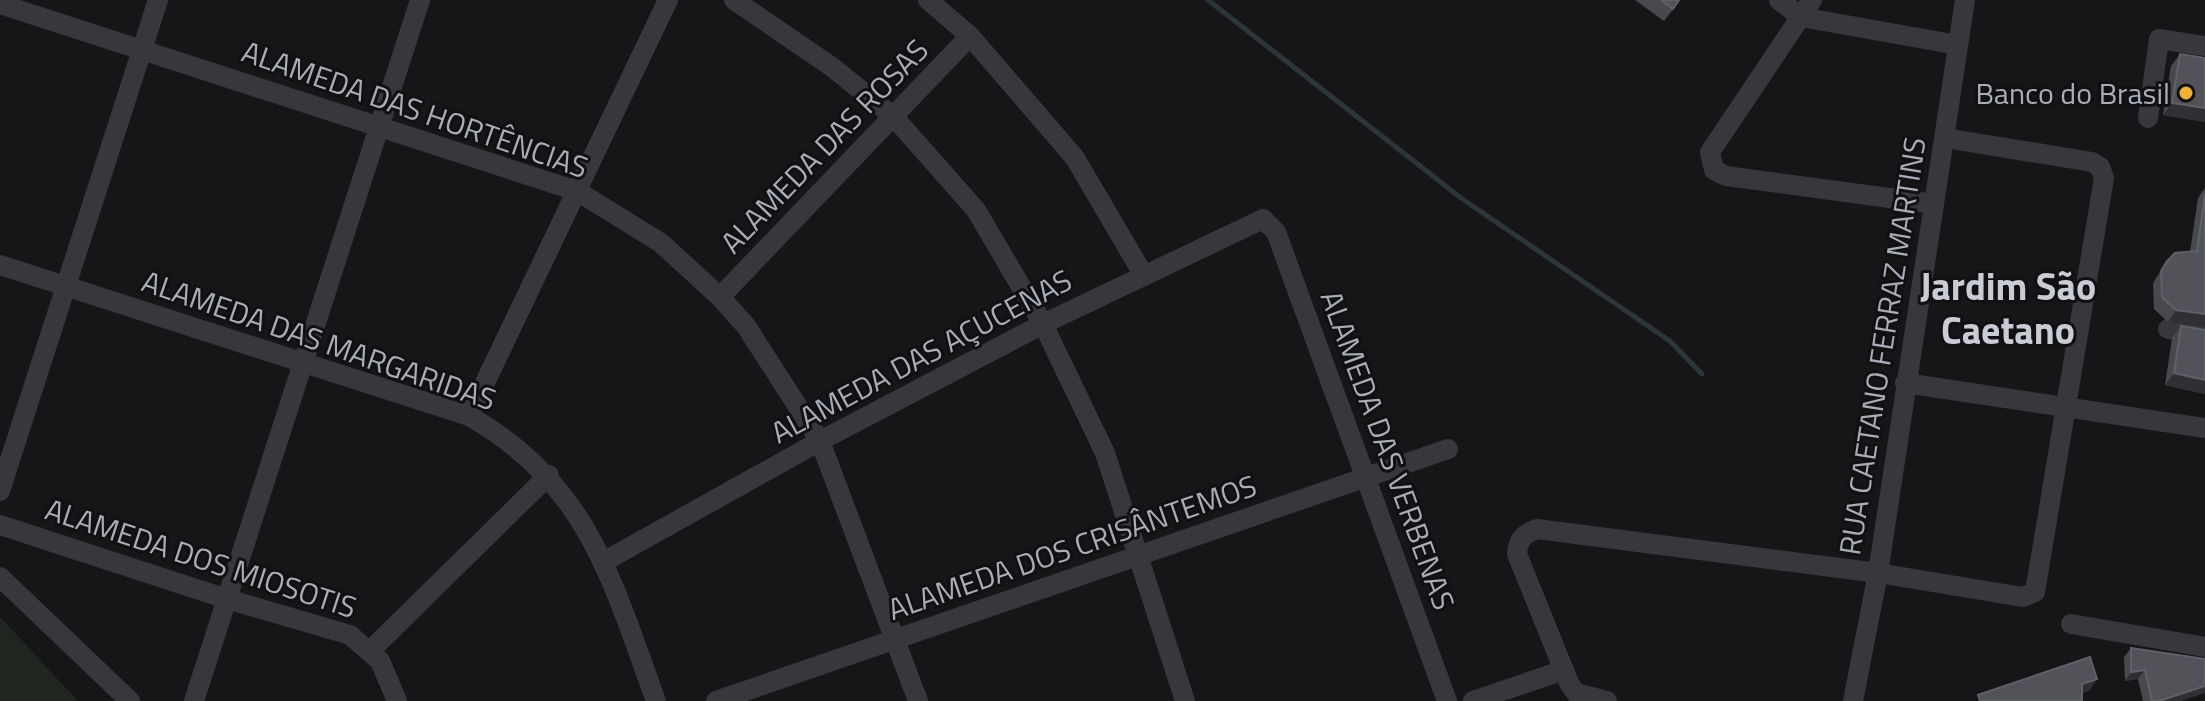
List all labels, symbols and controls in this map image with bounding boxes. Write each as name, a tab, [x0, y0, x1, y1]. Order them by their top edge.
street label: ALAMEDA DAS HORTÊNCIAS	[236, 28, 594, 190]
street label: ALAMEDA DAS ROSAS	[709, 28, 939, 264]
place label: Banco do Brasil	[1975, 70, 2170, 116]
marker: Banco do Brasil	[2177, 84, 2195, 102]
street label: RUA CAETANO FERRAZ MARTINS	[1826, 134, 1938, 558]
street label: ALAMEDA DAS AÇUCENAS	[762, 257, 1080, 455]
district label: Jardim São Caetano	[1920, 257, 2096, 359]
street label: ALAMEDA DAS MARGARIDAS	[136, 258, 502, 422]
street label: ALAMEDA DAS VERBENAS	[1309, 284, 1467, 616]
street label: ALAMEDA DOS CRISÂNTEMOS	[881, 462, 1263, 632]
street label: ALAMEDA DOS MIOSOTIS	[40, 486, 362, 630]

